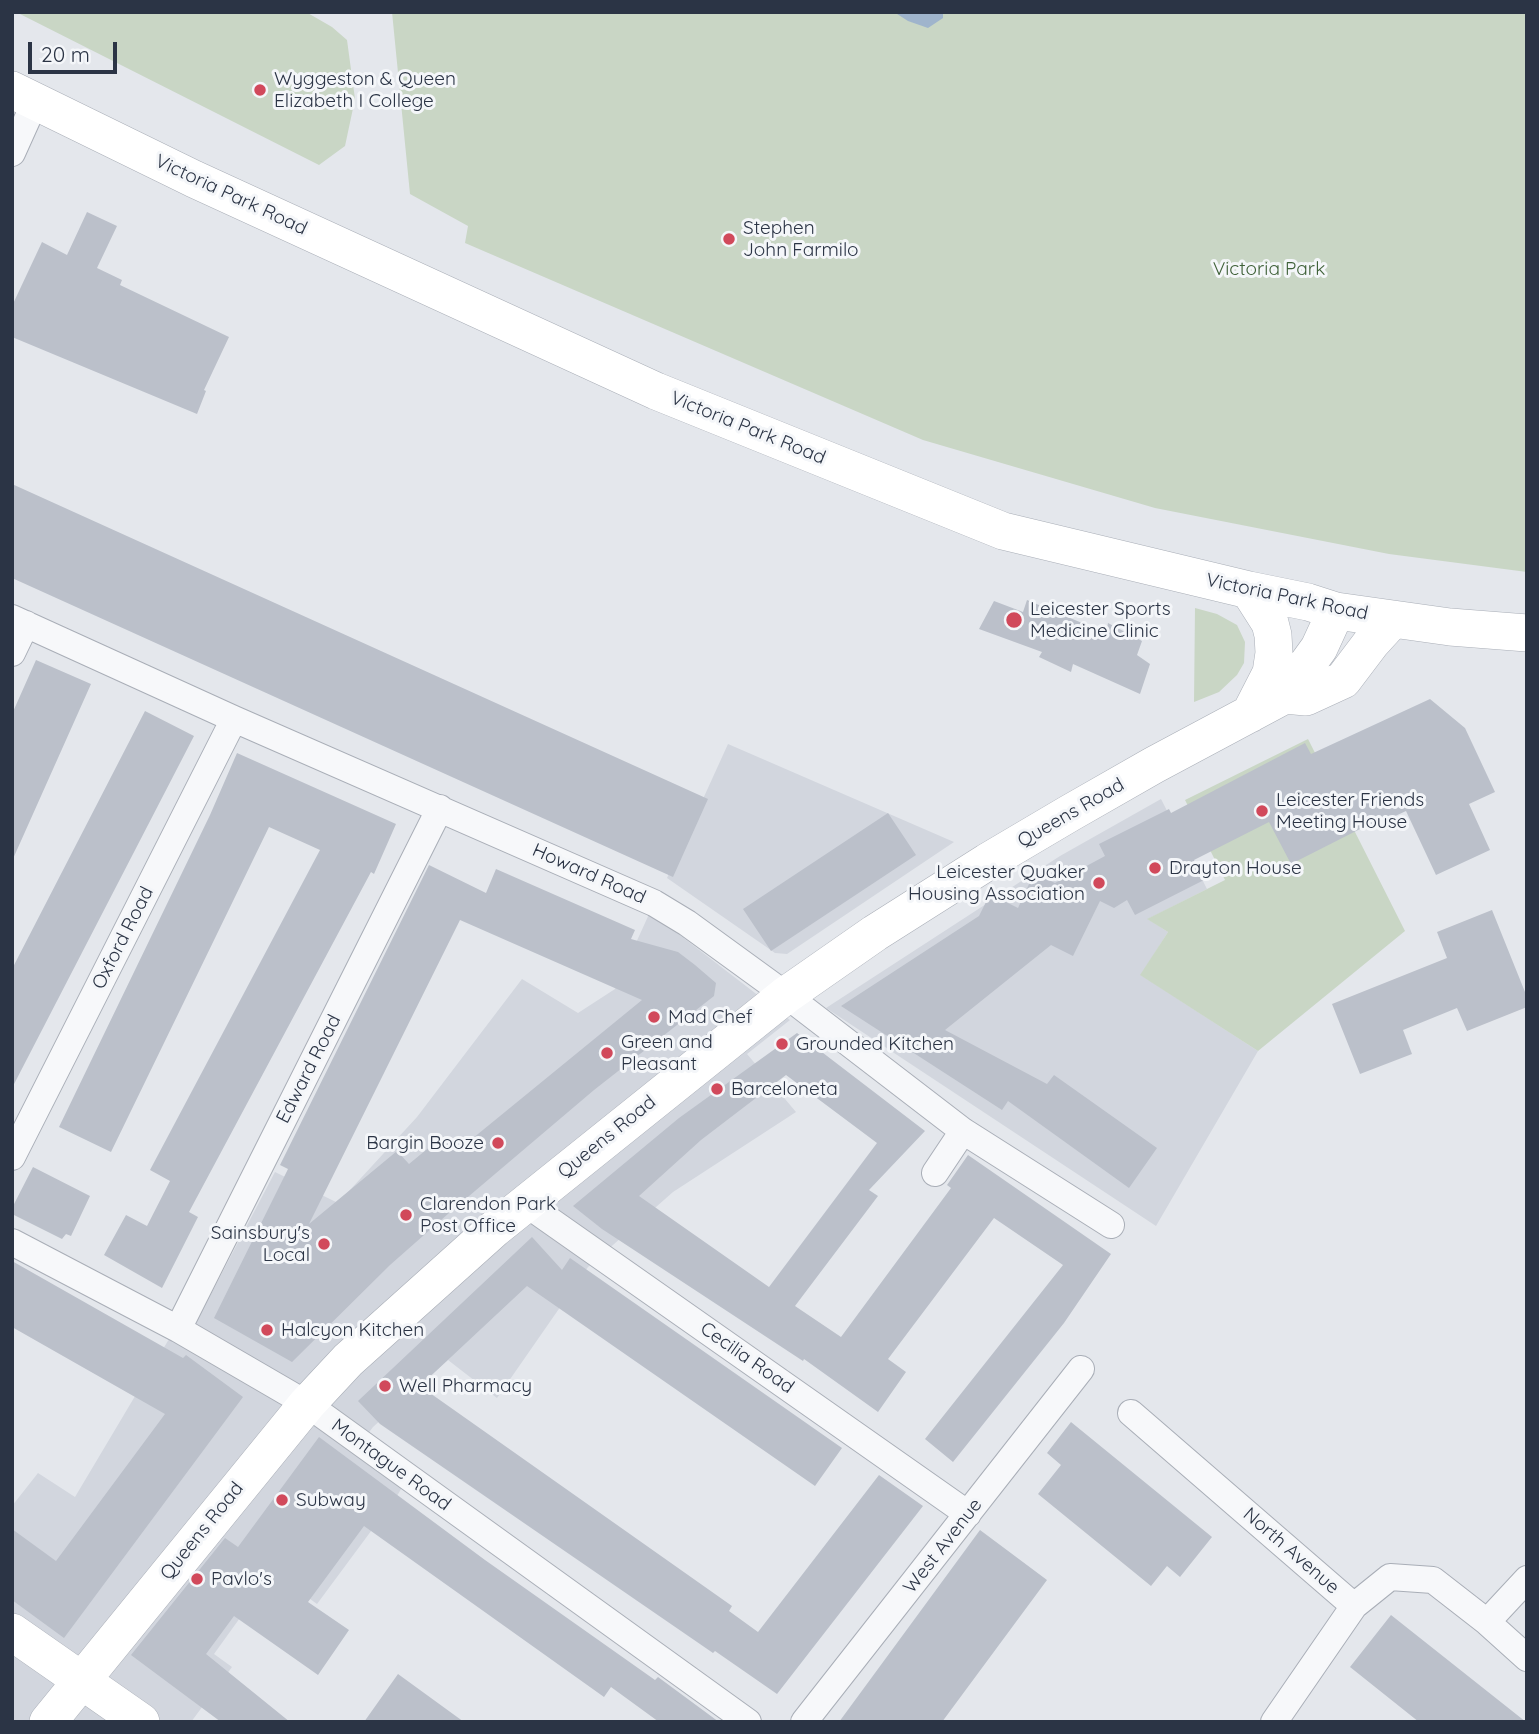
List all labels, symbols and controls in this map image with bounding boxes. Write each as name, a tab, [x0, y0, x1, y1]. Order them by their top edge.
scale bar	[32, 28, 121, 72]
text: 20 m	[41, 41, 90, 67]
place label: Wyggeston & Queen Elizabeth I College	[274, 68, 456, 112]
marker: Wyggeston & Queen Elizabeth I College	[252, 82, 268, 98]
street label: Victoria Park Road	[151, 150, 311, 240]
place label: Stephen John Farmilo	[743, 217, 859, 261]
marker: Stephen John Farmilo	[721, 231, 737, 247]
park label: Victoria Park	[1213, 258, 1325, 280]
street label: Victoria Park Road	[667, 387, 829, 469]
street label: Victoria Park Road	[1204, 569, 1370, 625]
place label: Leicester Sports Medicine Clinic	[1030, 598, 1171, 642]
marker: Leicester Sports Medicine Clinic	[1004, 610, 1024, 630]
street label: Queens Road	[1014, 773, 1128, 853]
place label: Leicester Friends Meeting House	[1276, 789, 1424, 833]
marker: Leicester Friends Meeting House	[1254, 803, 1270, 819]
street label: Howard Road	[529, 839, 649, 909]
place label: Drayton House	[1169, 857, 1302, 879]
marker: Drayton House	[1147, 860, 1163, 876]
place label: Leicester Quaker Housing Association	[908, 861, 1085, 905]
marker: Leicester Quaker Housing Association	[1091, 875, 1107, 891]
street label: Oxford Road	[87, 883, 159, 993]
place label: Mad Chef	[668, 1006, 753, 1028]
marker: Mad Chef	[646, 1009, 662, 1025]
street label: Edward Road	[272, 1011, 346, 1127]
place label: Green and Pleasant	[621, 1031, 713, 1075]
place label: Grounded Kitchen	[796, 1033, 954, 1055]
marker: Grounded Kitchen	[774, 1036, 790, 1052]
marker: Green and Pleasant	[599, 1045, 615, 1061]
place label: Barceloneta	[731, 1078, 838, 1100]
marker: Barceloneta	[709, 1081, 725, 1097]
street label: Queens Road	[553, 1091, 661, 1183]
place label: Bargin Booze	[366, 1132, 484, 1154]
marker: Bargin Booze	[490, 1135, 506, 1151]
place label: Clarendon Park Post Office	[420, 1193, 556, 1237]
marker: Clarendon Park Post Office	[398, 1207, 414, 1223]
place label: Sainsbury's Local	[211, 1222, 310, 1266]
marker: Sainsbury's Local	[316, 1236, 332, 1252]
street label: Cecilia Road	[696, 1317, 798, 1399]
place label: Halcyon Kitchen	[281, 1319, 424, 1341]
marker: Halcyon Kitchen	[259, 1322, 275, 1338]
place label: Well Pharmacy	[399, 1375, 532, 1397]
marker: Well Pharmacy	[377, 1378, 393, 1394]
street label: Montague Road	[327, 1414, 455, 1516]
street label: Queens Road	[156, 1477, 248, 1585]
place label: Subway	[296, 1489, 366, 1511]
marker: Subway	[274, 1492, 290, 1508]
street label: West Avenue	[899, 1494, 987, 1598]
street label: North Avenue	[1238, 1503, 1344, 1599]
place label: Pavlo's	[211, 1568, 272, 1590]
marker: Pavlo's	[189, 1571, 205, 1587]

